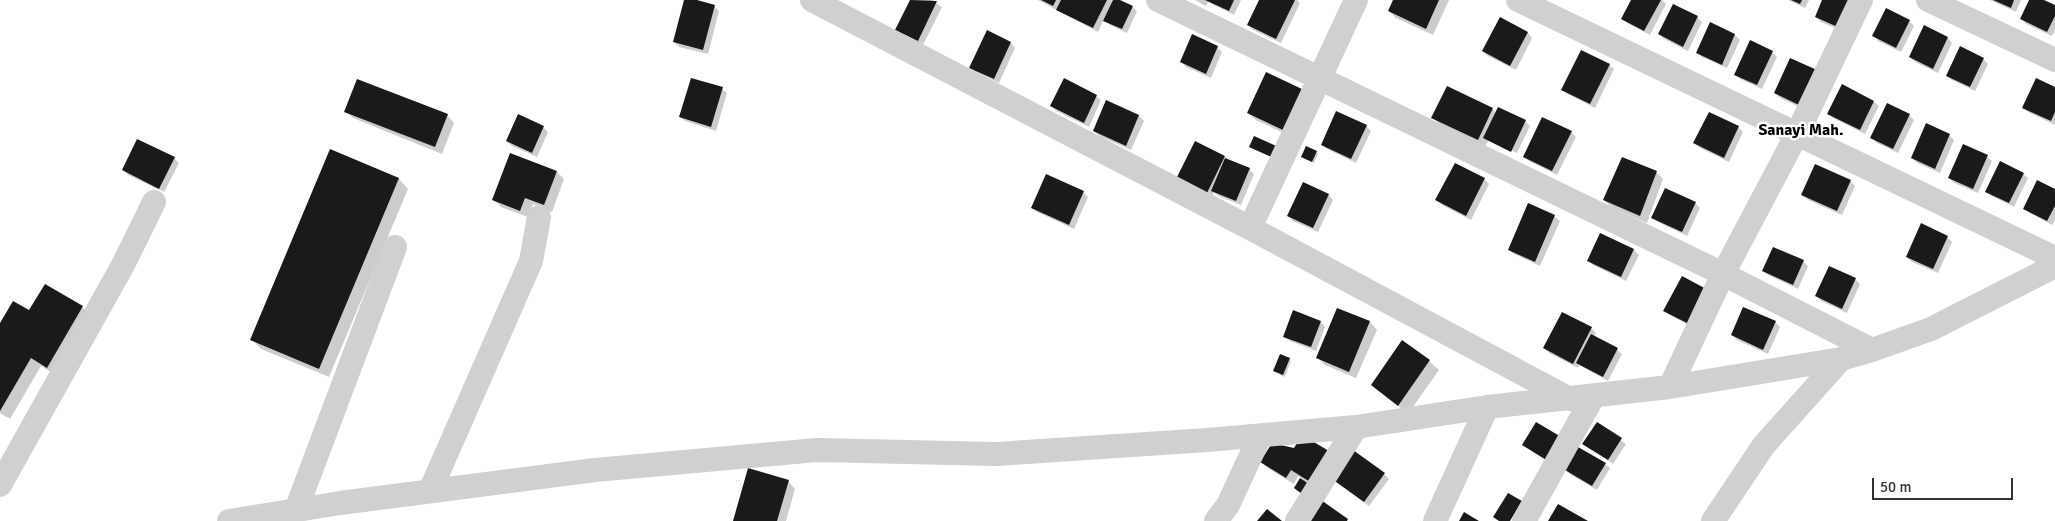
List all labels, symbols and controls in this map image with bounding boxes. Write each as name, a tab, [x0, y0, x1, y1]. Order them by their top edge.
district label: Sanayi Mah.	[1758, 121, 1844, 141]
scale bar	[1875, 468, 2016, 500]
text: 50 m	[1880, 478, 1911, 496]

